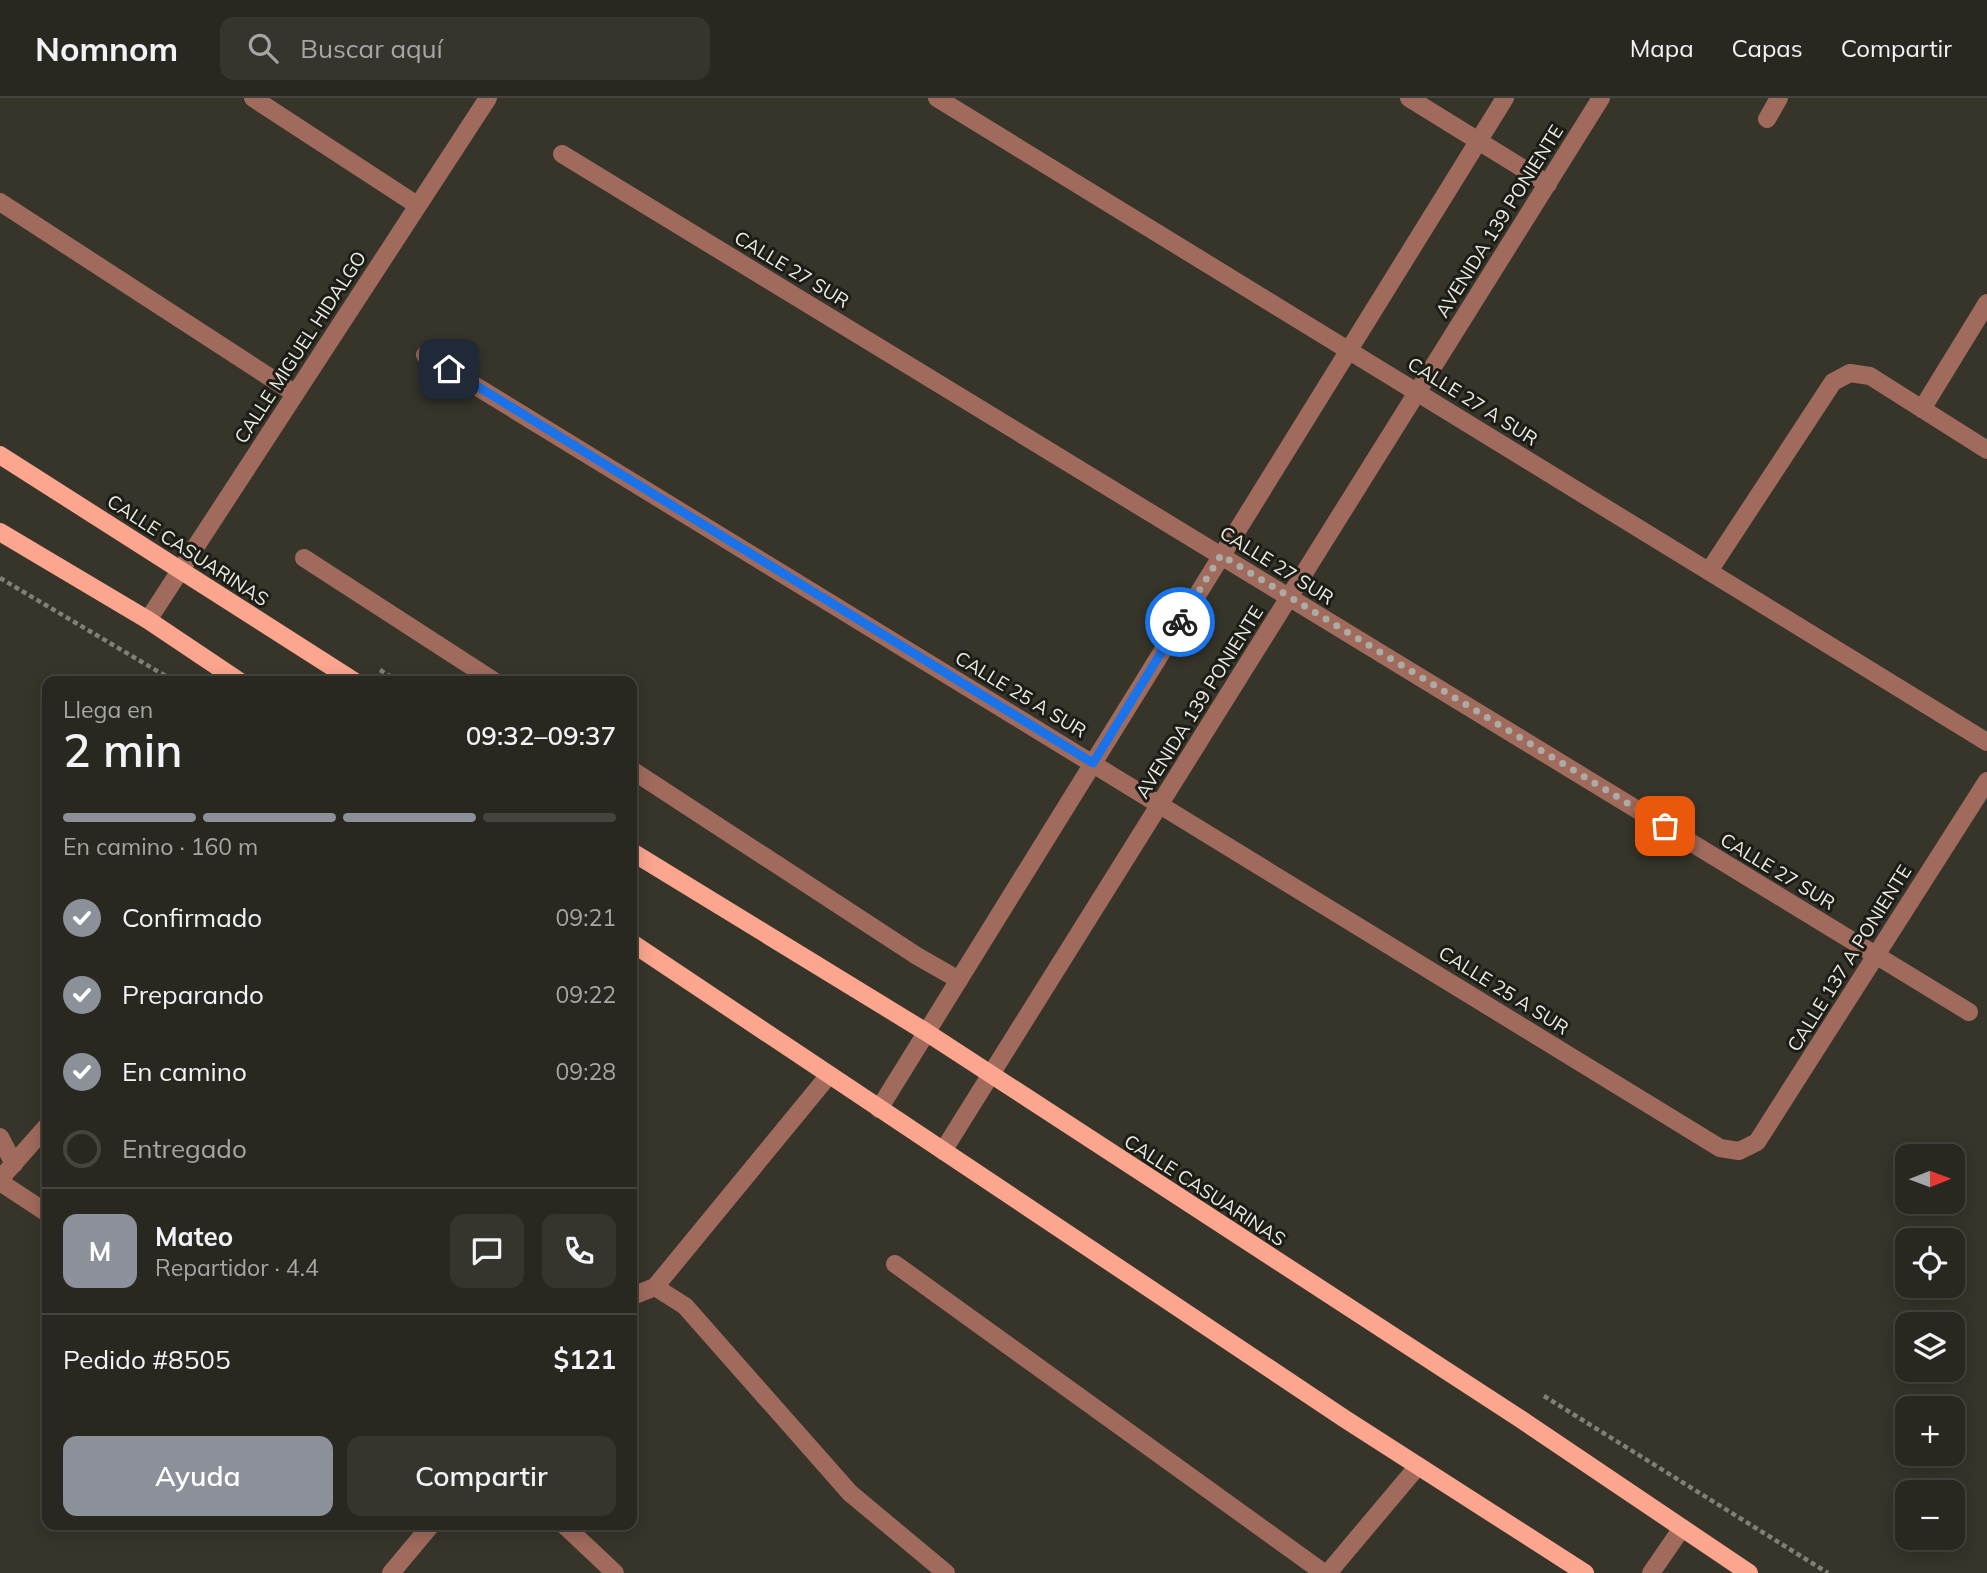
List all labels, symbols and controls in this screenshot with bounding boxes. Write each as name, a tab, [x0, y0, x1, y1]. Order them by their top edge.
search box	[220, 17, 710, 80]
text: Nomnom	[35, 28, 178, 69]
icon: search	[244, 29, 282, 67]
text: Buscar aquí	[300, 32, 443, 65]
text: Mapa	[1630, 33, 1694, 63]
text: Capas	[1732, 33, 1803, 63]
text: Compartir	[1841, 33, 1952, 63]
street label: AVENIDA 139 PONIENTE	[1430, 120, 1568, 322]
street label: CALLE 27 SUR	[730, 225, 854, 313]
street label: CALLE MIGUEL HIDALGO	[229, 246, 371, 448]
pin	[419, 339, 479, 399]
icon: home	[430, 350, 468, 388]
street label: CALLE 27 A SUR	[1403, 351, 1543, 451]
street label: CALLE CASUARINAS	[103, 489, 273, 611]
street label: CALLE 27 SUR	[1215, 520, 1339, 610]
courier	[1145, 587, 1215, 657]
street label: AVENIDA 139 PONIENTE	[1130, 601, 1268, 803]
icon: bike	[1161, 603, 1199, 641]
street label: CALLE 25 A SUR	[951, 645, 1091, 743]
text: Llega en	[63, 695, 153, 724]
text: 09:32–09:37	[466, 719, 616, 752]
text: 2 min	[63, 721, 182, 779]
pin	[1635, 796, 1695, 856]
icon: bag	[1646, 807, 1684, 845]
street label: CALLE 27 SUR	[1716, 827, 1840, 915]
text: En camino · 160 m	[63, 832, 258, 861]
street label: CALLE 137 A PONIENTE	[1782, 860, 1916, 1056]
icon: check	[63, 899, 101, 937]
text: Confirmado	[122, 901, 262, 934]
text: 09:21	[556, 903, 616, 932]
street label: CALLE 25 A SUR	[1434, 940, 1574, 1040]
icon: check	[63, 976, 101, 1014]
text: Preparando	[122, 978, 264, 1011]
text: 09:22	[556, 980, 616, 1009]
icon: check	[63, 1053, 101, 1091]
text: En camino	[122, 1055, 247, 1088]
text: 09:28	[556, 1057, 616, 1086]
street label: CALLE CASUARINAS	[1120, 1129, 1290, 1251]
text: Entregado	[122, 1132, 247, 1165]
north arrow	[1895, 1144, 1965, 1214]
map controls	[1895, 1144, 1965, 1550]
button: chat	[450, 1214, 524, 1288]
button: phone	[542, 1214, 616, 1288]
text: Mateo	[155, 1220, 233, 1253]
button: locate	[1895, 1228, 1965, 1298]
text: M	[89, 1235, 111, 1268]
text: Repartidor · 4.4	[155, 1253, 319, 1282]
button: layers	[1895, 1312, 1965, 1382]
text: Pedido #8505	[63, 1343, 231, 1376]
text: $121	[554, 1343, 616, 1376]
button: +	[1895, 1396, 1965, 1466]
button: Ayuda	[63, 1436, 333, 1516]
button: Compartir	[347, 1436, 616, 1516]
button: −	[1895, 1480, 1965, 1550]

